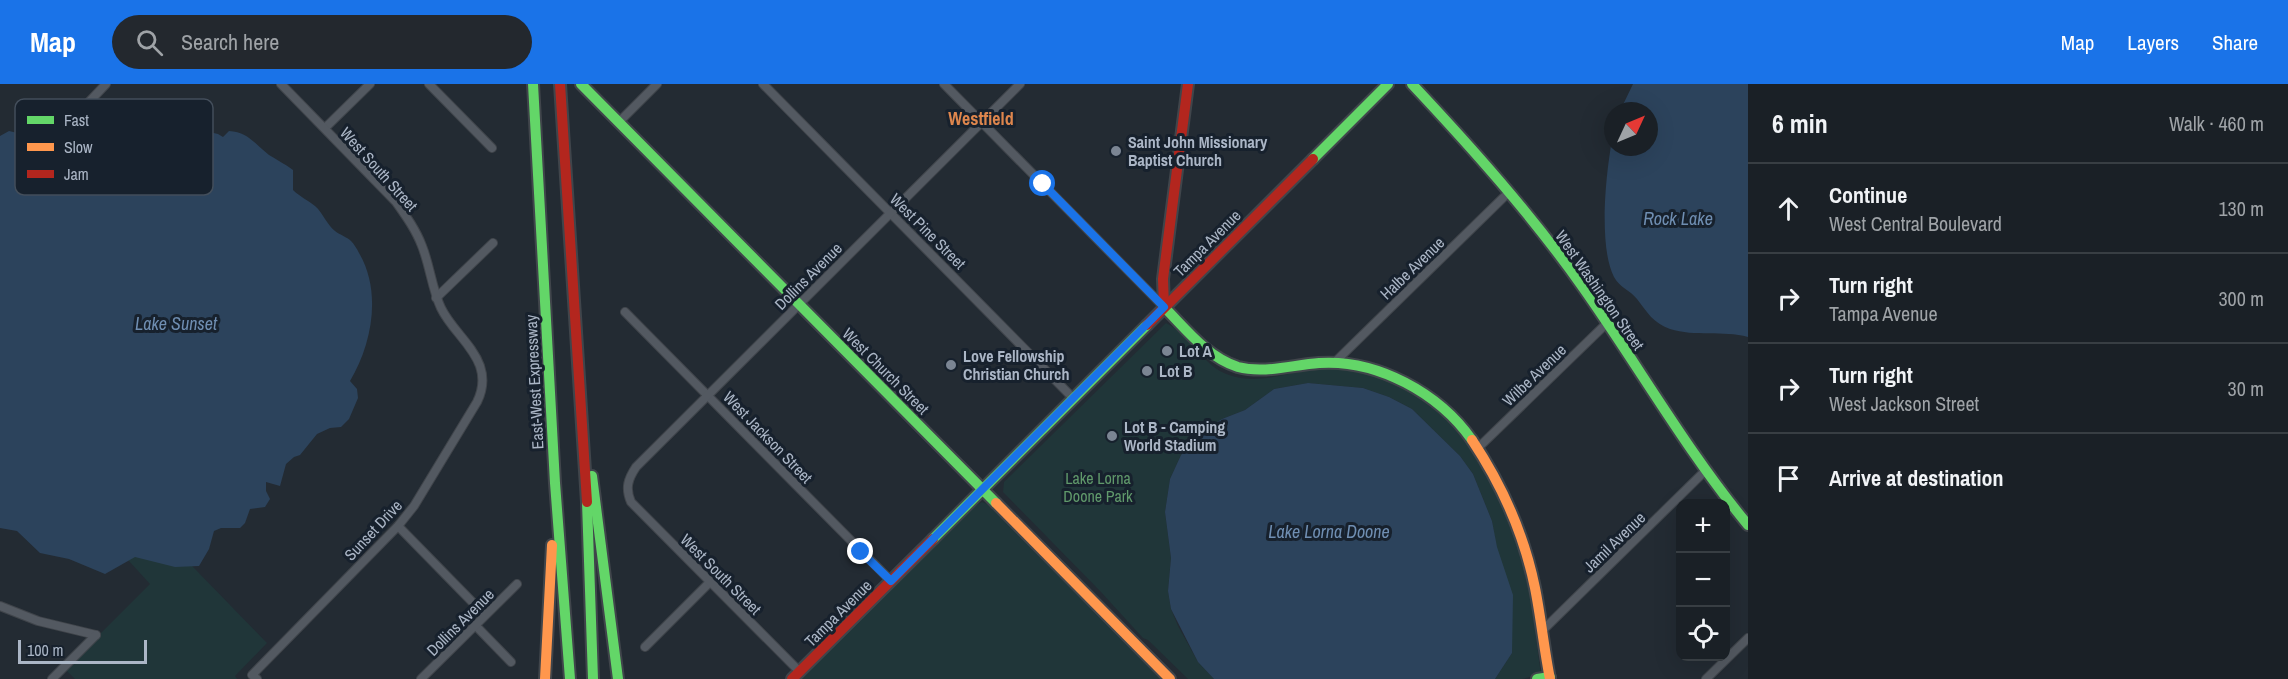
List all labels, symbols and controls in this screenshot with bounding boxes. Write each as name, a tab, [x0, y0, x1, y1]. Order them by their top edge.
search box	[112, 15, 532, 69]
text: Map	[30, 23, 76, 61]
icon: search	[133, 26, 166, 59]
text: Search here	[181, 27, 279, 57]
text: Map	[2061, 28, 2094, 57]
text: Layers	[2127, 28, 2179, 57]
text: Share	[2212, 28, 2258, 57]
legend	[15, 99, 213, 195]
north arrow	[1604, 102, 1658, 156]
district label: Westfield	[948, 106, 1014, 131]
text: 6 min	[1772, 106, 1828, 141]
text: Fast	[64, 109, 89, 131]
text: Walk · 460 m	[2169, 110, 2264, 137]
street label: West South Street	[335, 122, 423, 216]
place label: Saint John Missionary Baptist Church	[1128, 131, 1268, 171]
text: Slow	[64, 136, 93, 158]
marker: Saint John Missionary Baptist Church	[1109, 144, 1123, 158]
text: Jam	[64, 163, 89, 185]
route start	[1029, 170, 1055, 196]
text: Continue	[1829, 180, 1907, 210]
street label: West Pine Street	[885, 188, 971, 274]
icon: ahead	[1772, 192, 1805, 225]
text: 130 m	[2218, 195, 2264, 222]
street label: Tampa Avenue	[1169, 205, 1245, 281]
water label: Rock Lake	[1643, 206, 1713, 231]
text: West Central Boulevard	[1829, 210, 2002, 237]
street label: West Washington Street	[1550, 226, 1650, 355]
street label: Halbe Avenue	[1375, 232, 1449, 304]
street label: Dollins Avenue	[769, 237, 847, 315]
text: Turn right	[1829, 270, 1913, 300]
icon: right	[1772, 282, 1805, 315]
text: 300 m	[2218, 285, 2264, 312]
text: Tampa Avenue	[1829, 300, 1938, 327]
water label: Lake Sunset	[135, 311, 218, 336]
street label: East-West Expressway	[519, 314, 549, 450]
street label: West Church Street	[838, 323, 934, 419]
street label: Wilbe Avenue	[1497, 339, 1571, 411]
place label: Lot A	[1179, 340, 1213, 362]
marker: Lot A	[1160, 344, 1174, 358]
place label: Love Fellowship Christian Church	[963, 345, 1069, 385]
marker: Love Fellowship Christian Church	[944, 358, 958, 372]
place label: Lot B	[1159, 360, 1193, 382]
text: Turn right	[1829, 360, 1913, 390]
marker: Lot B	[1140, 364, 1154, 378]
icon: right	[1772, 372, 1805, 405]
text: 30 m	[2228, 375, 2264, 402]
street label: West Jackson Street	[718, 386, 818, 488]
text: West Jackson Street	[1829, 390, 1979, 417]
place label: Lot B - Camping World Stadium	[1124, 416, 1225, 456]
marker: Lot B - Camping World Stadium	[1105, 429, 1119, 443]
icon: arrive	[1772, 462, 1805, 495]
text: Arrive at destination	[1829, 463, 2003, 493]
park label: Lake Lorna Doone Park	[1063, 467, 1133, 507]
street label: Sunset Drive	[339, 495, 407, 565]
map controls	[1676, 499, 1730, 661]
button: +	[1676, 499, 1730, 553]
street label: Jamil Avenue	[1578, 507, 1650, 577]
water label: Lake Lorna Doone	[1268, 519, 1390, 544]
street label: West South Street	[676, 529, 767, 620]
route end	[847, 538, 873, 564]
button: −	[1676, 553, 1730, 607]
street label: Tampa Avenue	[800, 575, 876, 651]
street label: Dollins Avenue	[421, 583, 499, 661]
button: locate	[1676, 607, 1730, 661]
scale bar	[18, 637, 147, 664]
text: 100 m	[27, 639, 63, 661]

